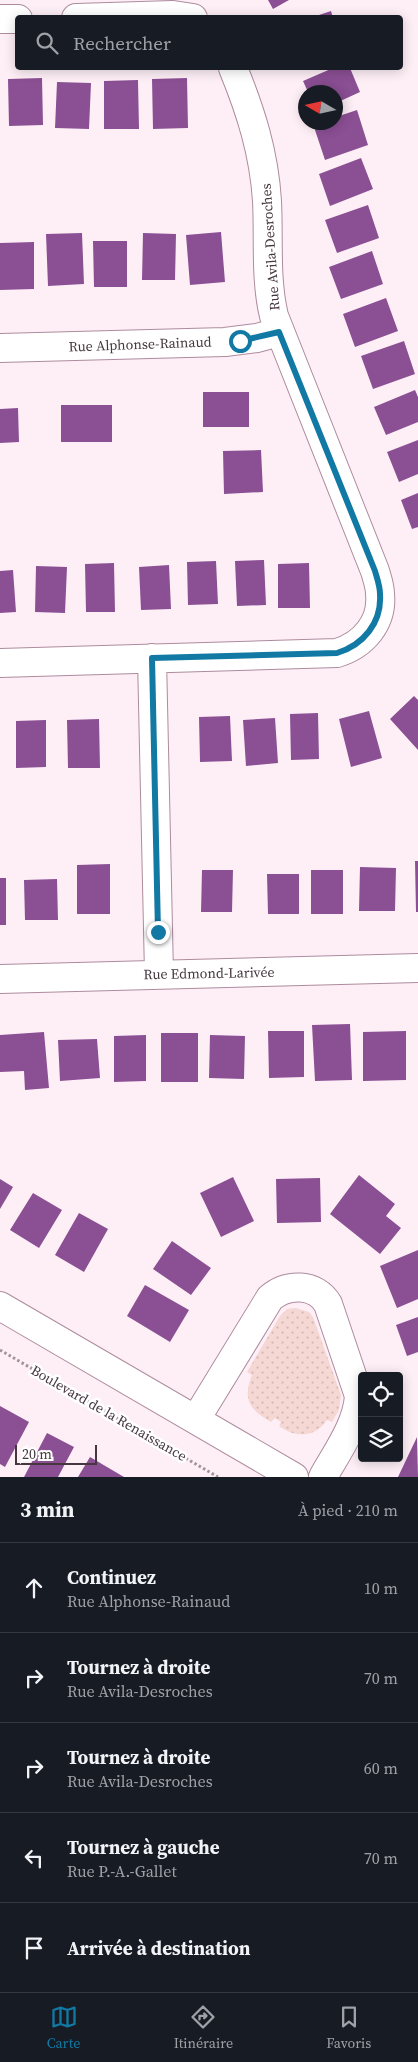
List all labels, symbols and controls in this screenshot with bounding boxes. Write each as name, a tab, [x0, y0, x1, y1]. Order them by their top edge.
search box	[15, 15, 403, 70]
icon: search	[33, 29, 61, 57]
text: Rechercher	[73, 30, 171, 56]
north arrow	[298, 85, 343, 130]
street label: Rue Avila-Desroches	[256, 183, 284, 311]
route start	[229, 330, 252, 353]
street label: Rue Alphonse-Rainaud	[68, 332, 212, 356]
route end	[147, 921, 170, 944]
street label: Rue Edmond-Larivée	[143, 962, 275, 984]
street label: Boulevard de la Renaissance	[27, 1360, 191, 1466]
map controls	[358, 1372, 403, 1462]
button: locate	[358, 1372, 403, 1417]
button: layers	[358, 1417, 403, 1462]
scale bar	[15, 1442, 98, 1465]
text: 20 m	[22, 1444, 52, 1464]
text: 3 min	[20, 1495, 75, 1524]
text: À pied · 210 m	[298, 1499, 398, 1521]
text: Continuez	[67, 1564, 156, 1590]
icon: ahead	[20, 1574, 48, 1602]
text: 10 m	[364, 1577, 398, 1599]
text: Rue Alphonse-Rainaud	[67, 1590, 230, 1612]
text: Tournez à droite	[67, 1654, 210, 1680]
icon: right	[20, 1664, 48, 1692]
text: 70 m	[364, 1667, 398, 1689]
text: Rue Avila-Desroches	[67, 1680, 213, 1702]
text: Tournez à droite	[67, 1744, 210, 1770]
icon: right	[20, 1754, 48, 1782]
text: 60 m	[364, 1757, 398, 1779]
text: Rue Avila-Desroches	[67, 1770, 213, 1792]
text: Tournez à gauche	[67, 1834, 220, 1860]
icon: left	[20, 1844, 48, 1872]
text: 70 m	[364, 1847, 398, 1869]
text: Rue P.-A.-Gallet	[67, 1860, 177, 1882]
icon: arrive	[20, 1934, 48, 1962]
text: Arrivée à destination	[67, 1935, 250, 1961]
tab: Carte	[47, 2003, 80, 2053]
tab: Itinéraire	[174, 2003, 233, 2053]
tab: Favoris	[326, 2003, 371, 2053]

